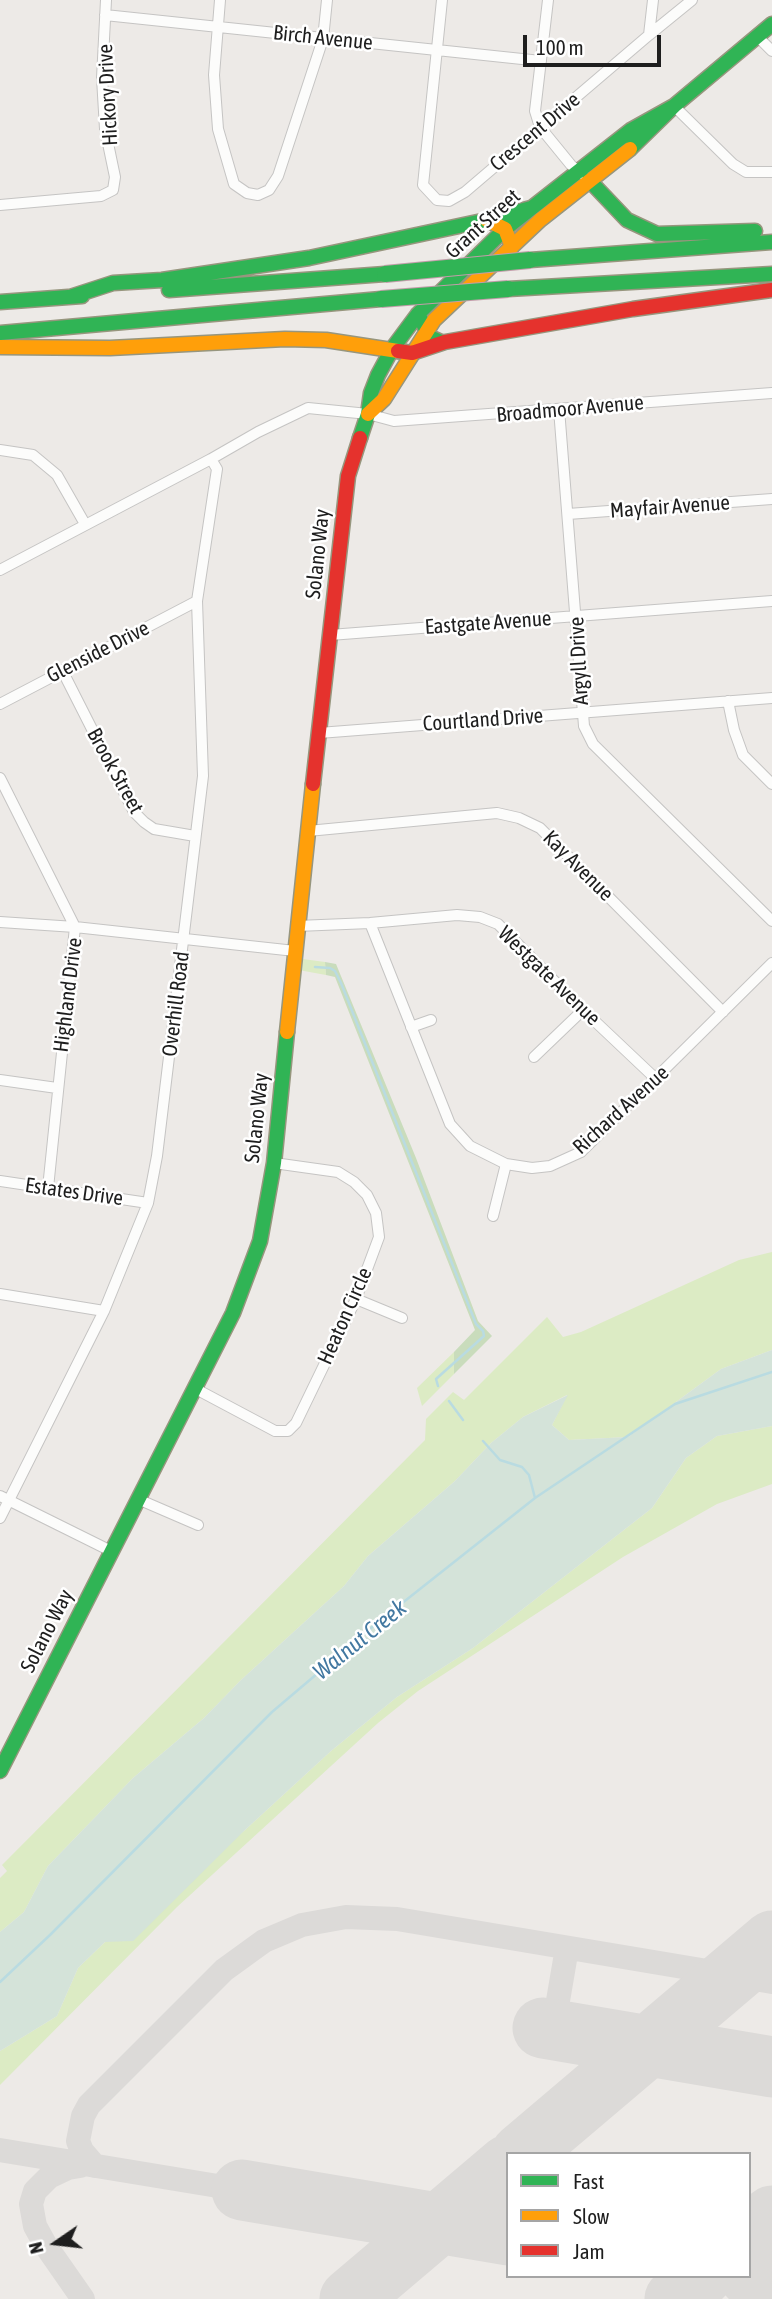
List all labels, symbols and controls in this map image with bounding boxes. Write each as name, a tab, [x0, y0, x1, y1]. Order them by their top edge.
street label: Birch Avenue	[272, 20, 374, 56]
scale bar	[527, 21, 665, 65]
text: 100 m	[536, 35, 584, 59]
street label: Hickory Drive	[93, 43, 123, 147]
street label: Crescent Drive	[485, 87, 585, 177]
street label: Grant Street	[440, 184, 526, 264]
street label: Broadmoor Avenue	[495, 390, 645, 428]
street label: Mayfair Avenue	[609, 490, 731, 524]
street label: Solano Way	[301, 508, 335, 600]
street label: Eastgate Avenue	[424, 606, 552, 640]
street label: Glenside Drive	[43, 615, 153, 689]
street label: Argyll Drive	[564, 616, 594, 706]
street label: Courtland Drive	[422, 703, 544, 737]
street label: Brook Street	[81, 724, 149, 818]
street label: Kay Avenue	[538, 826, 618, 906]
street label: Westgate Avenue	[493, 921, 605, 1031]
street label: Highland Drive	[48, 936, 88, 1054]
street label: Overhill Road	[157, 950, 195, 1058]
street label: Richard Avenue	[568, 1060, 674, 1160]
street label: Solano Way	[240, 1072, 274, 1164]
street label: Estates Drive	[23, 1173, 125, 1211]
street label: Heaton Circle	[312, 1264, 378, 1368]
street label: Solano Way	[15, 1585, 79, 1677]
water label: Walnut Creek	[308, 1594, 412, 1686]
legend	[506, 2152, 751, 2278]
text: Fast	[573, 2169, 604, 2193]
text: Slow	[573, 2204, 609, 2228]
north arrow	[21, 2208, 91, 2278]
text: Jam	[573, 2239, 605, 2263]
text: N	[24, 2240, 48, 2256]

